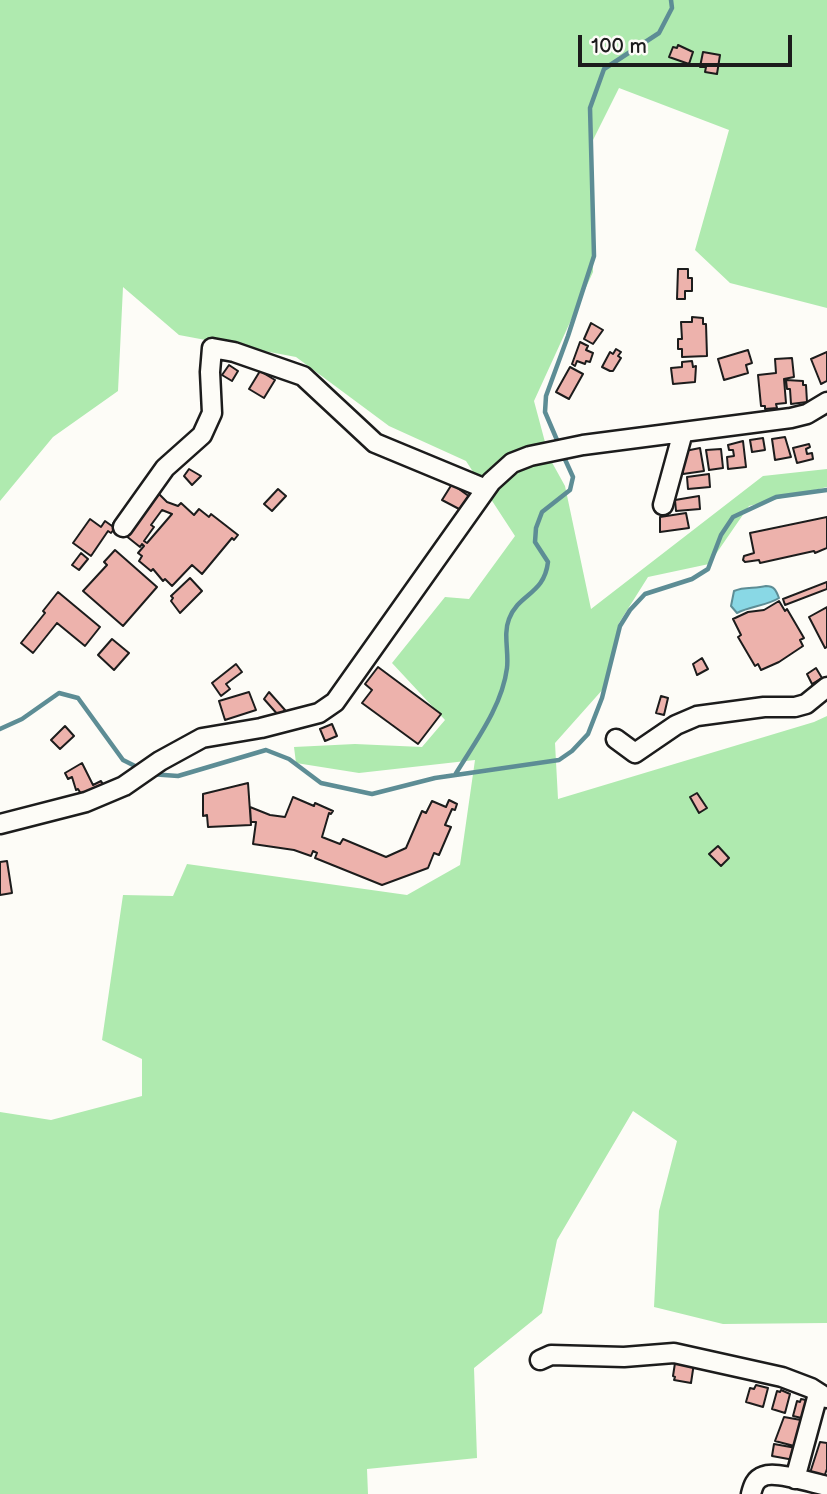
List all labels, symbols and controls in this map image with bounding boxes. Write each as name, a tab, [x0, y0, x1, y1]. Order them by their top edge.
scale bar	[582, 21, 796, 65]
text: 100 m	[591, 34, 647, 59]

